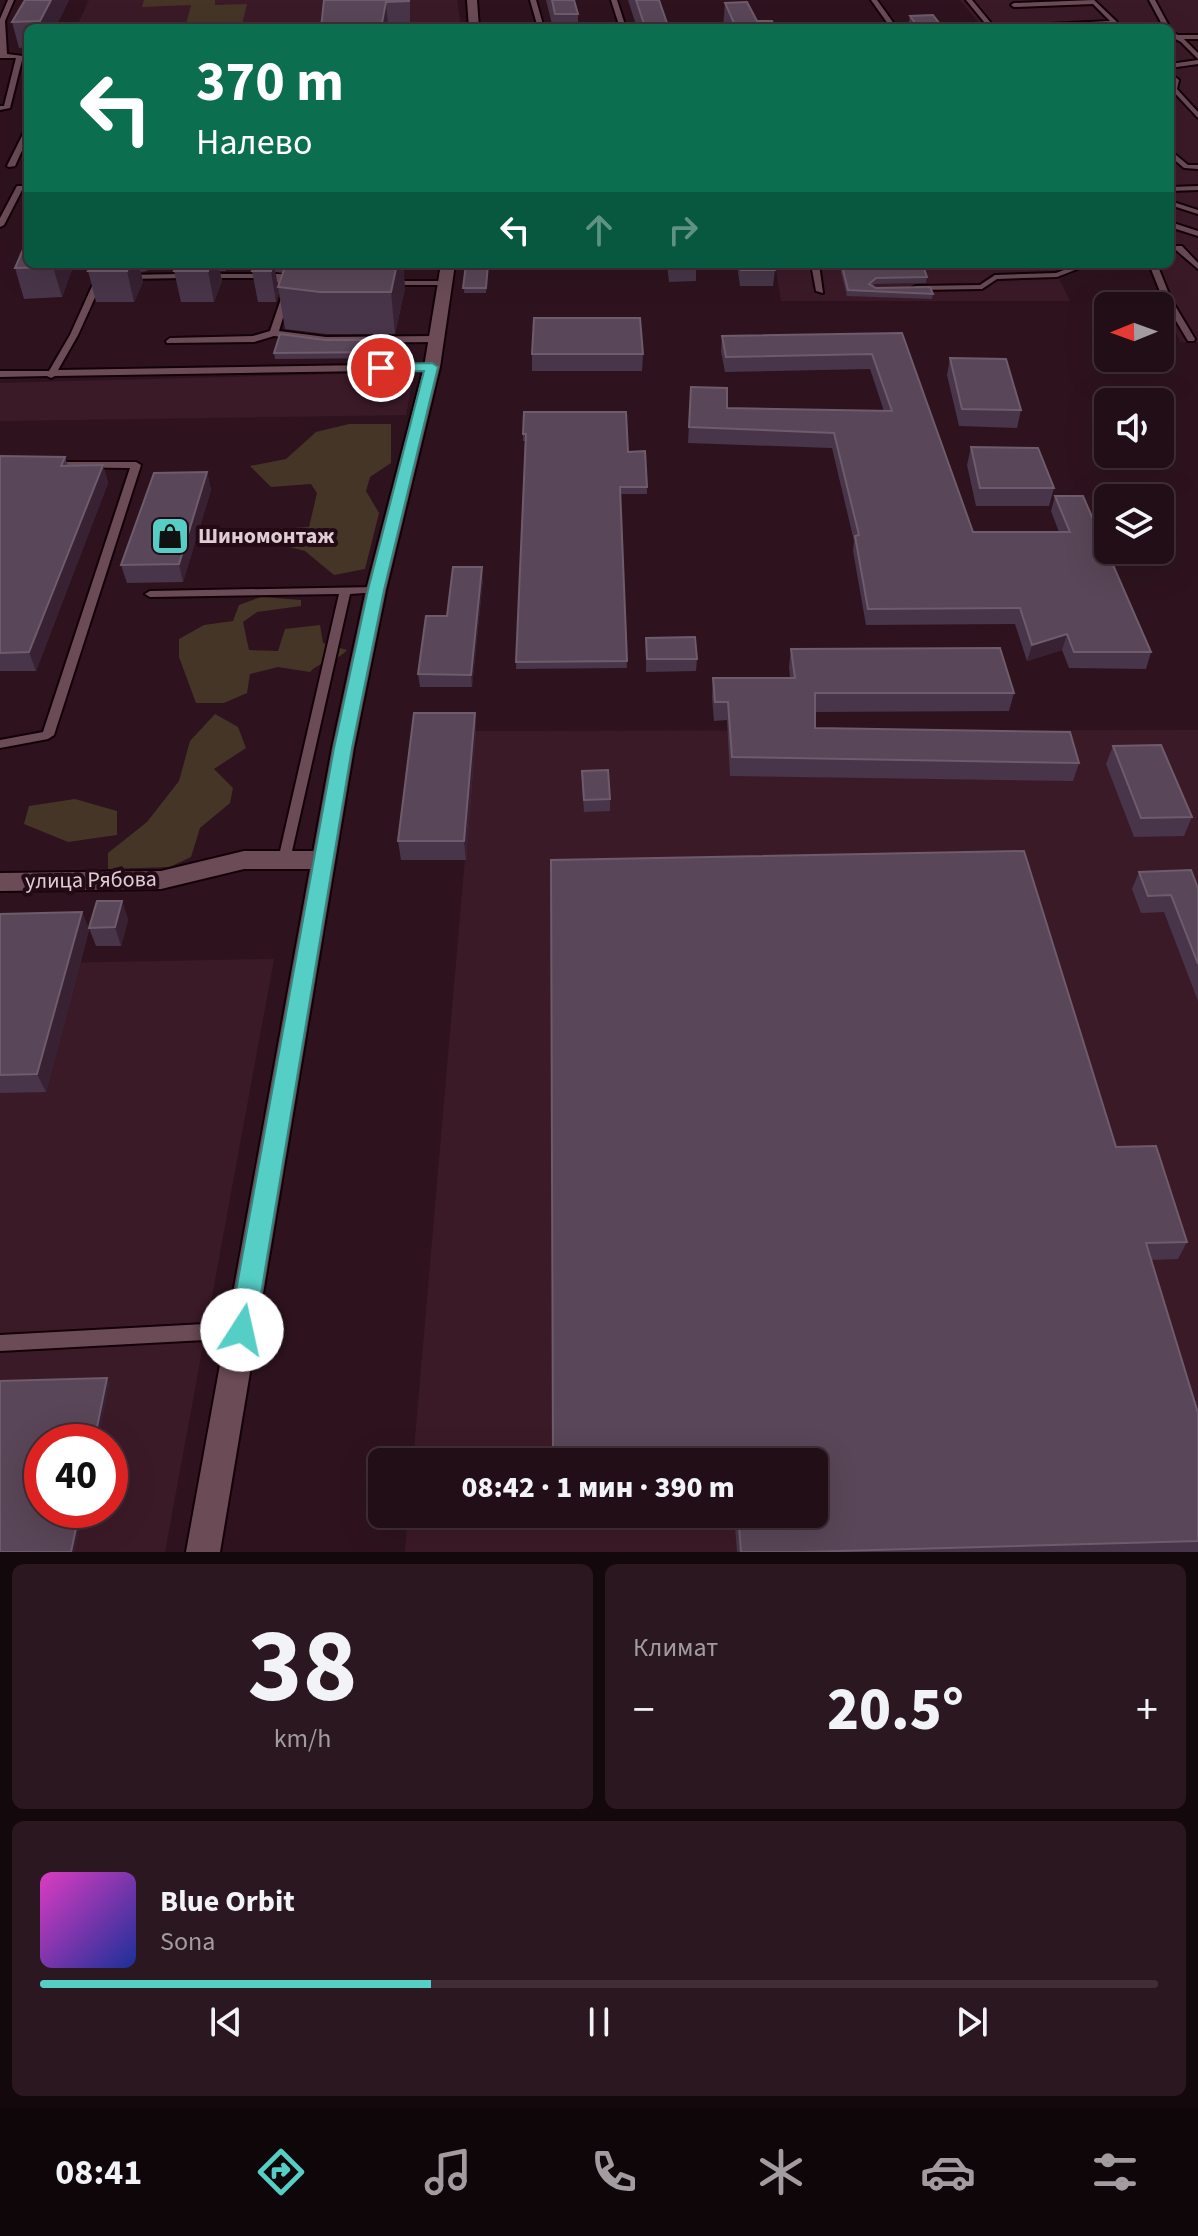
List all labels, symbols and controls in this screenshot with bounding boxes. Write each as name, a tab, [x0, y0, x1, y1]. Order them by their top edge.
text: 370 m	[196, 43, 344, 122]
icon: left	[64, 56, 168, 160]
text: Налево	[196, 117, 312, 168]
icon: left	[493, 208, 537, 252]
icon: ahead	[577, 208, 621, 252]
icon: right	[661, 208, 705, 252]
north arrow	[1094, 292, 1174, 372]
map controls	[1094, 292, 1174, 564]
pin	[347, 334, 415, 402]
icon: arrive	[359, 346, 403, 390]
button: sound	[1094, 388, 1174, 468]
button: layers	[1094, 484, 1174, 564]
shop icon: Шиномонтаж	[149, 515, 191, 557]
place label: Шиномонтаж	[198, 520, 334, 552]
street label: улица Рябова	[25, 863, 157, 897]
position arrow	[200, 1288, 284, 1372]
speed limit sign: 40	[24, 1424, 128, 1528]
text: 08:42 · 1 мин · 390 m	[461, 1466, 735, 1509]
text: 38	[248, 1594, 357, 1742]
text: Климат	[633, 1629, 718, 1666]
text: 20.5°	[827, 1668, 964, 1753]
text: −	[633, 1679, 655, 1742]
text: +	[1136, 1679, 1158, 1742]
text: km/h	[274, 1720, 331, 1757]
text: Blue Orbit	[160, 1880, 295, 1923]
text: Sona	[160, 1923, 215, 1960]
icon: previous	[204, 2000, 248, 2044]
icon: pause	[577, 2000, 621, 2044]
icon: next	[950, 2000, 994, 2044]
icon: directions	[253, 2144, 309, 2200]
icon: music	[420, 2144, 476, 2200]
icon: phone	[586, 2144, 642, 2200]
icon: climate	[753, 2144, 809, 2200]
icon: car	[920, 2144, 976, 2200]
icon: filters	[1087, 2144, 1143, 2200]
text: 08:41	[55, 2147, 142, 2198]

